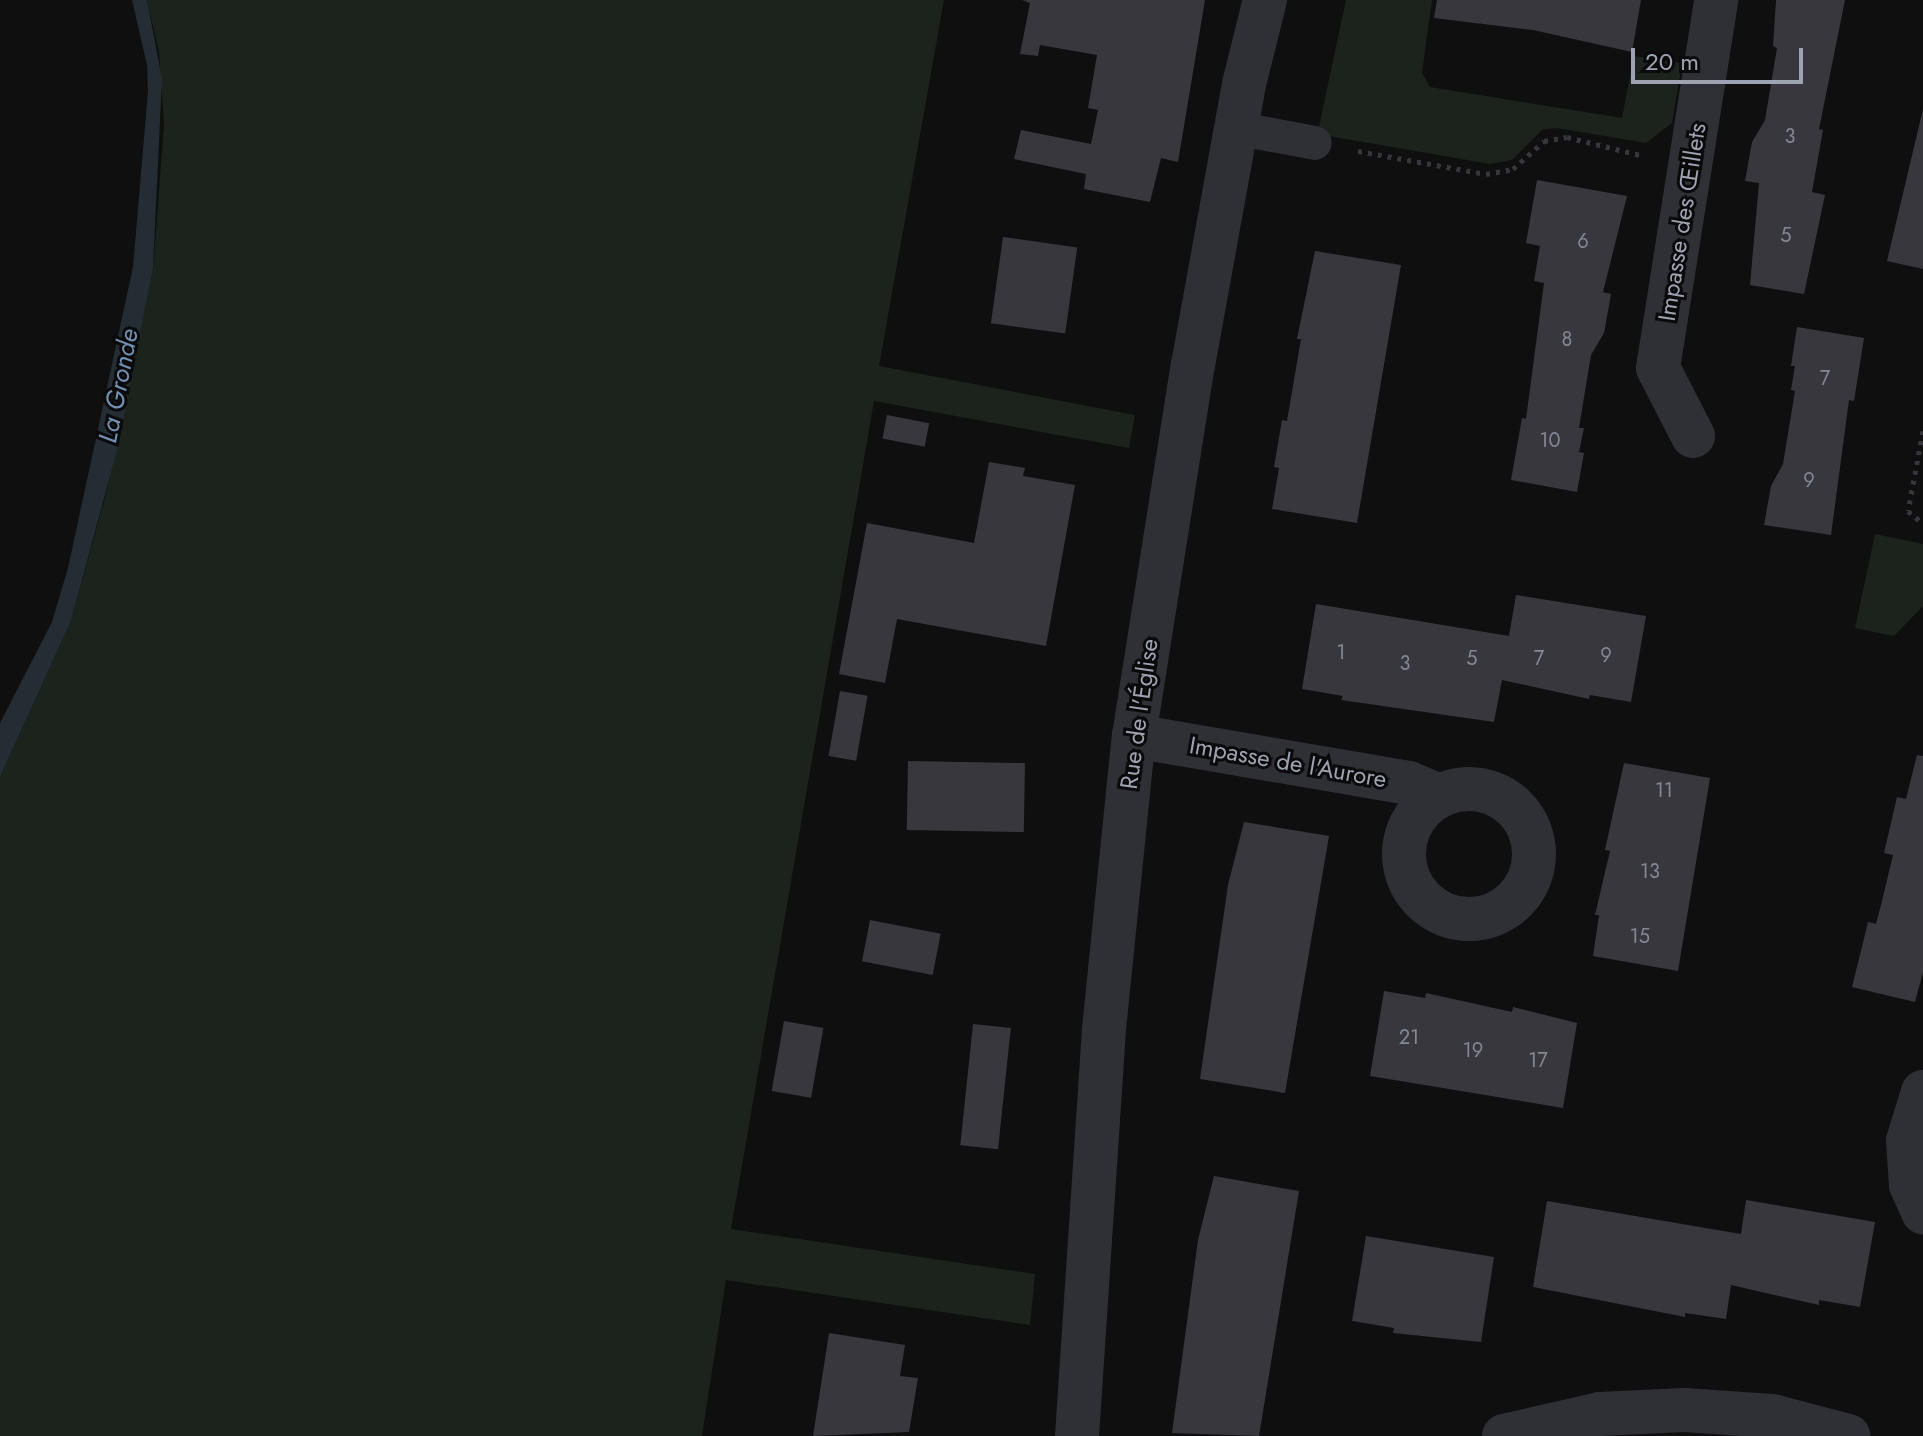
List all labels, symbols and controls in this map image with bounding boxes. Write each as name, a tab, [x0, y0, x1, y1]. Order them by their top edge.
scale bar	[1635, 32, 1807, 82]
text: 20 m	[1645, 44, 1699, 79]
street label: Impasse des Œillets	[1652, 121, 1712, 323]
house number: 3	[1785, 124, 1795, 148]
house number: 5	[1780, 223, 1792, 247]
house number: 6	[1577, 229, 1589, 253]
water label: La Gronde	[93, 326, 145, 446]
house number: 8	[1562, 327, 1572, 351]
house number: 7	[1820, 366, 1830, 390]
house number: 10	[1540, 428, 1560, 452]
house number: 9	[1803, 468, 1815, 492]
street label: Rue de l'Église	[1114, 637, 1164, 791]
house number: 1	[1337, 640, 1345, 664]
house number: 9	[1600, 643, 1612, 667]
house number: 5	[1466, 646, 1478, 670]
house number: 7	[1534, 646, 1544, 670]
house number: 3	[1400, 651, 1410, 675]
street label: Impasse de l'Aurore	[1187, 730, 1389, 794]
house number: 11	[1655, 778, 1673, 802]
house number: 13	[1640, 859, 1660, 883]
house number: 15	[1630, 924, 1650, 948]
house number: 21	[1399, 1025, 1419, 1049]
house number: 19	[1463, 1038, 1483, 1062]
house number: 17	[1528, 1048, 1548, 1072]

